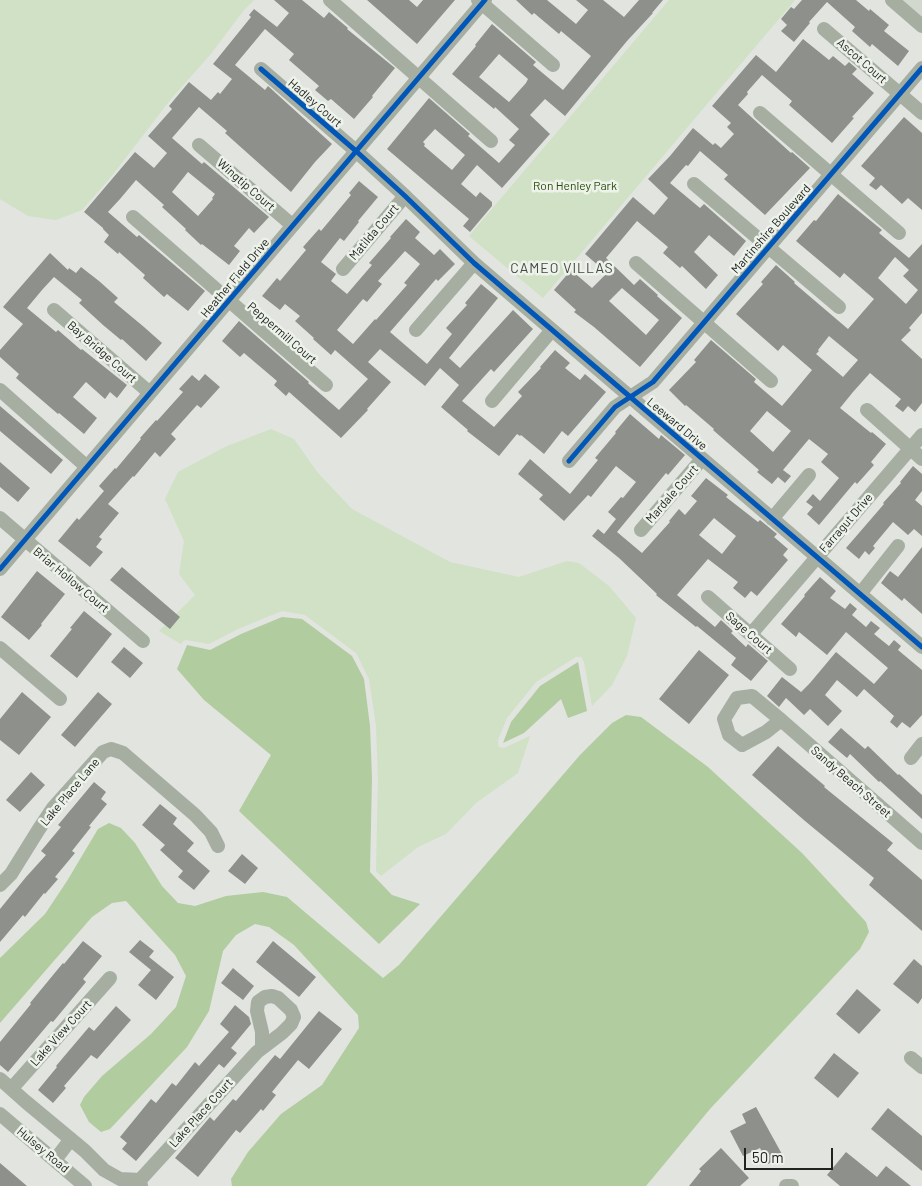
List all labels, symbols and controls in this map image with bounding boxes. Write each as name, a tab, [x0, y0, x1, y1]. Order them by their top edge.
street label: Ascot Court	[834, 35, 890, 87]
street label: Hadley Court	[285, 76, 345, 130]
street label: Wingtip Court	[214, 156, 278, 214]
park label: Ron Henley Park	[533, 179, 617, 193]
street label: Martinshire Boulevard	[728, 181, 814, 277]
street label: Matilda Court	[346, 201, 402, 263]
street label: Heather Field Drive	[198, 235, 272, 321]
district label: CAMEO VILLAS	[509, 260, 615, 276]
street label: Peppermill Court	[244, 299, 320, 367]
street label: Bay Bridge Court	[64, 318, 140, 386]
street label: Leeward Drive	[644, 395, 710, 453]
street label: Mardale Court	[643, 462, 701, 526]
street label: Farragut Drive	[816, 490, 876, 556]
street label: Briar Hollow Court	[30, 544, 112, 616]
street label: Sage Court	[723, 609, 775, 657]
street label: Sandy Beach Street	[808, 743, 894, 821]
street label: Lake Place Lane	[37, 755, 103, 829]
street label: Lake View Court	[28, 997, 94, 1069]
street label: Lake Place Court	[166, 1076, 236, 1150]
street label: Hulsey Road	[14, 1124, 72, 1176]
scale bar	[747, 1138, 836, 1170]
text: 50 m	[752, 1148, 784, 1166]

